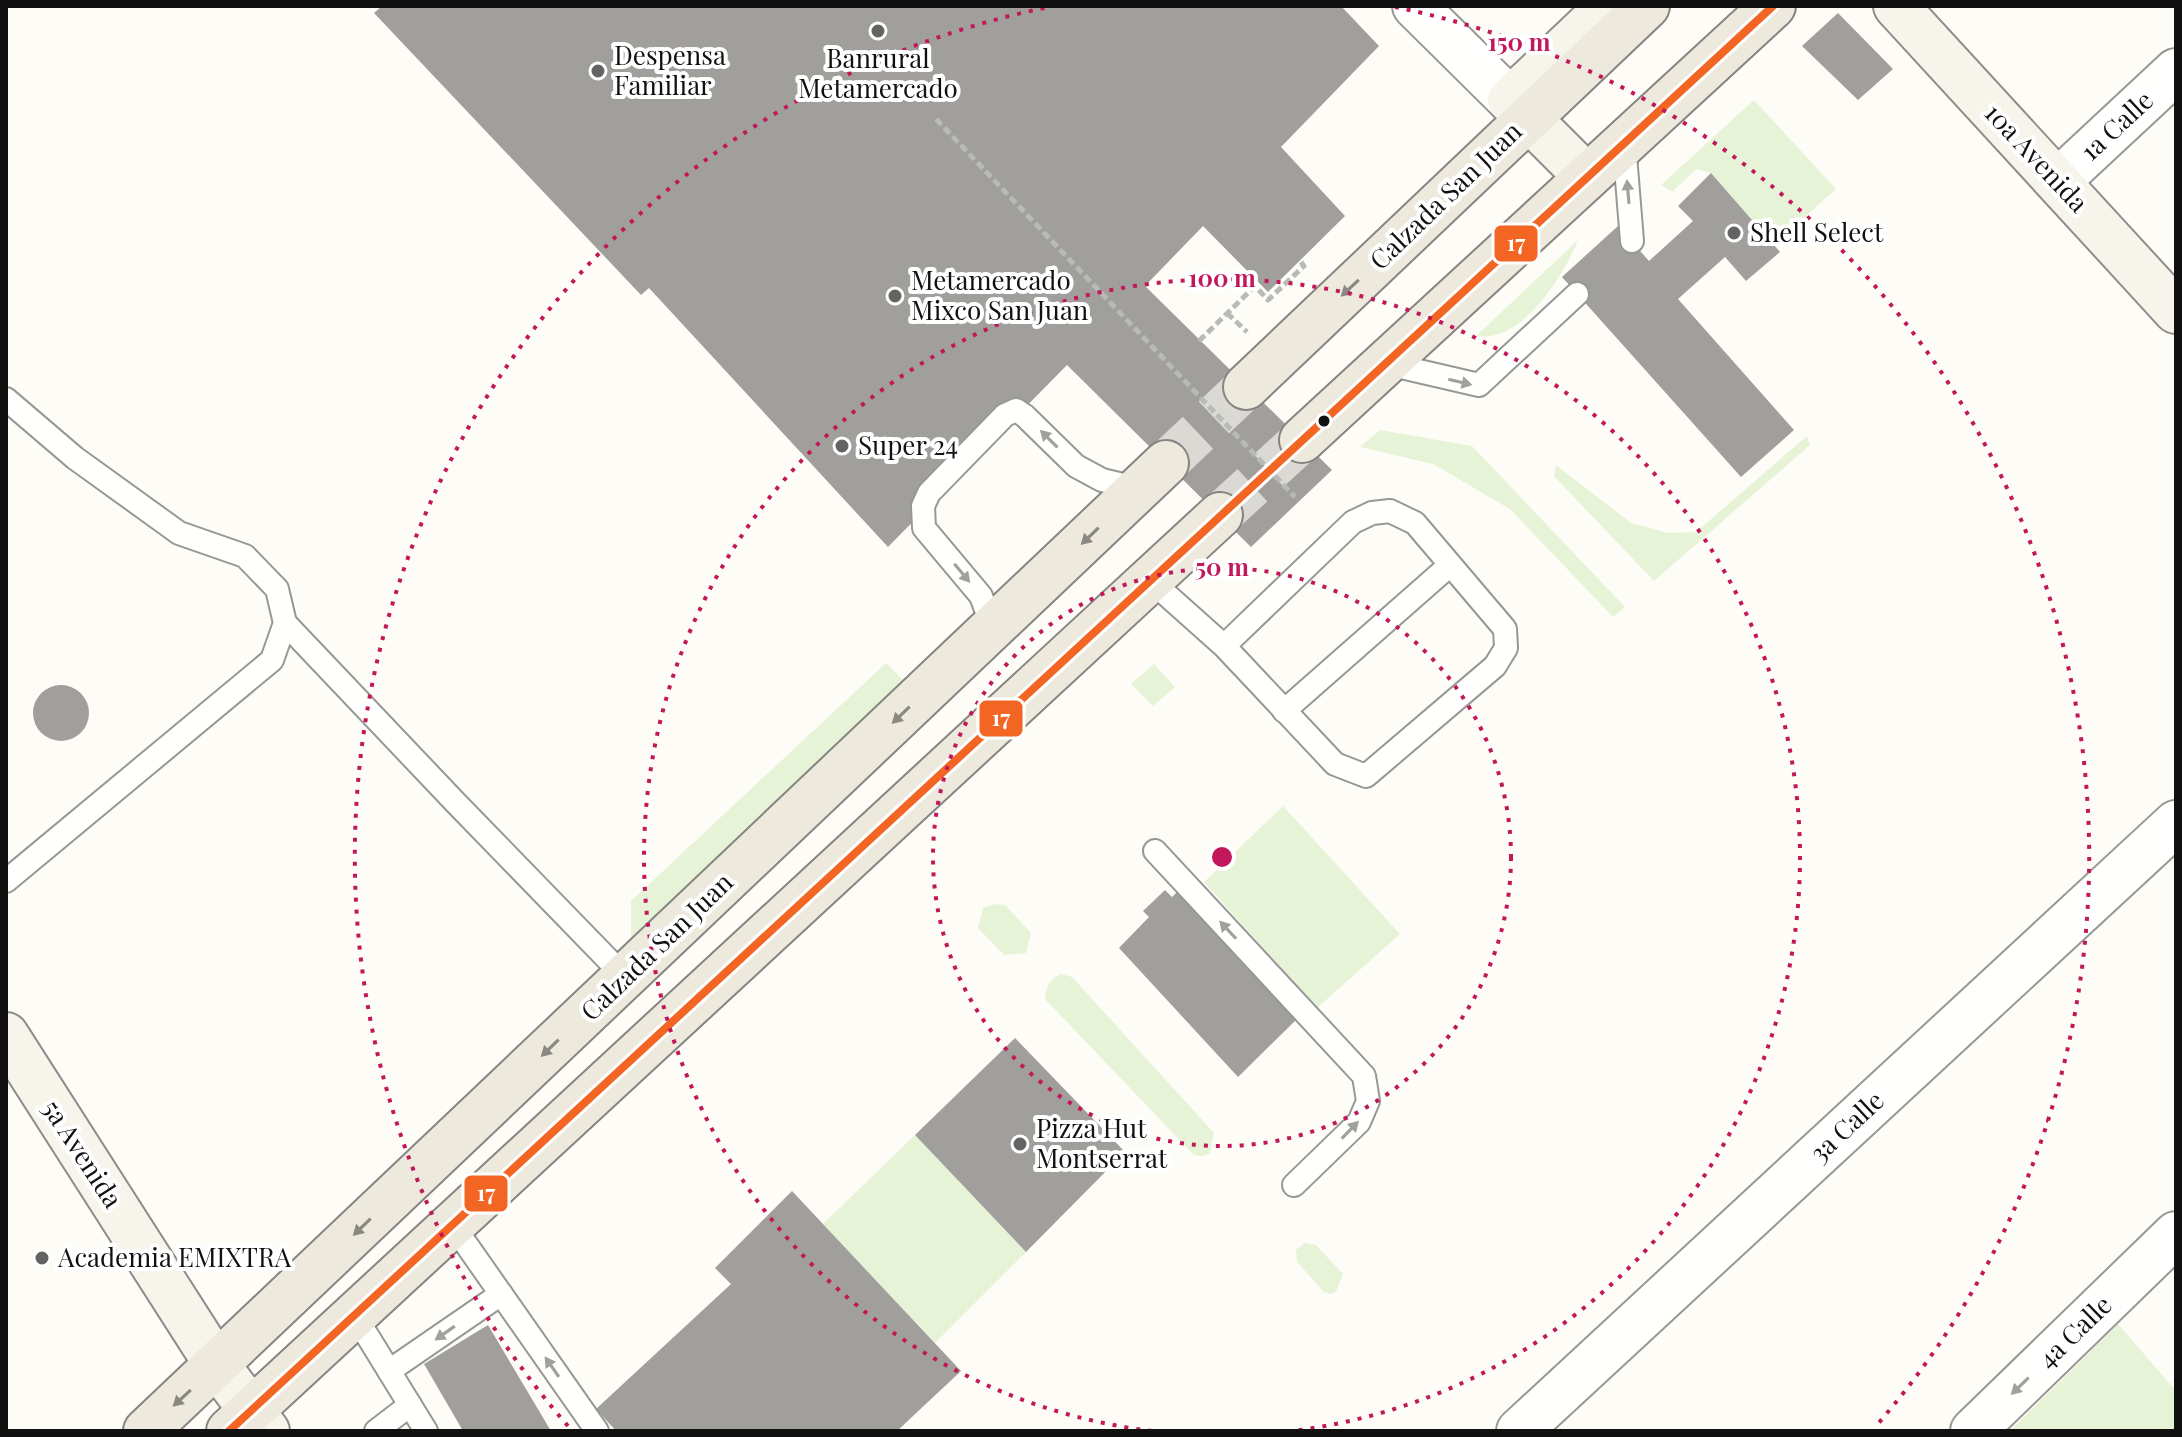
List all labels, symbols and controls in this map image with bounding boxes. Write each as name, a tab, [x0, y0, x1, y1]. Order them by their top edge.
marker: Banrural Metamercado	[869, 22, 887, 40]
text: 150 m	[1488, 25, 1551, 57]
place label: Despensa Familiar	[614, 37, 726, 102]
place label: Banrural Metamercado	[798, 40, 958, 105]
marker: Despensa Familiar	[589, 62, 607, 80]
street label: 1a Calle	[2072, 82, 2160, 167]
street label: 10a Avenida	[1978, 95, 2097, 219]
street label: Calzada San Juan	[1361, 113, 1529, 276]
one-way arrow	[1621, 179, 1634, 204]
place label: Shell Select	[1750, 214, 1884, 249]
line badge: 17	[1493, 224, 1539, 263]
marker: Shell Select	[1725, 224, 1743, 242]
text: 17	[1507, 227, 1525, 257]
text: 100 m	[1188, 261, 1256, 293]
place label: Metamercado Mixco San Juan	[911, 262, 1089, 327]
one-way arrow	[1341, 278, 1360, 297]
marker: Metamercado Mixco San Juan	[886, 287, 904, 305]
one-way arrow	[1448, 376, 1473, 389]
unlabelled marker	[1316, 413, 1332, 429]
place label: Super 24	[858, 427, 958, 462]
one-way arrow	[1040, 430, 1059, 449]
marker: Super 24	[833, 437, 851, 455]
one-way arrow	[1080, 527, 1099, 545]
text: 50 m	[1195, 550, 1249, 582]
one-way arrow	[953, 563, 970, 583]
line badge: 17	[978, 699, 1024, 738]
text: 17	[992, 702, 1010, 732]
one-way arrow	[892, 705, 911, 724]
centre of rings	[1208, 843, 1236, 871]
street label: Calzada San Juan	[572, 864, 740, 1027]
one-way arrow	[1220, 920, 1238, 939]
one-way arrow	[541, 1039, 560, 1057]
street label: 3a Calle	[1801, 1083, 1891, 1169]
street label: 5a Avenida	[35, 1092, 131, 1214]
place label: Pizza Hut Montserrat	[1036, 1110, 1168, 1175]
one-way arrow	[1340, 1121, 1359, 1140]
marker: Pizza Hut Montserrat	[1011, 1135, 1029, 1153]
line badge: 17	[463, 1174, 509, 1213]
text: 17	[477, 1177, 495, 1207]
one-way arrow	[352, 1218, 371, 1236]
place label: Academia EMIXTRA	[57, 1239, 292, 1274]
marker: Academia EMIXTRA	[33, 1249, 51, 1267]
street label: 4a Calle	[2029, 1287, 2119, 1375]
one-way arrow	[435, 1325, 456, 1340]
one-way arrow	[545, 1357, 560, 1378]
one-way arrow	[2011, 1376, 2030, 1395]
one-way arrow	[173, 1388, 192, 1406]

